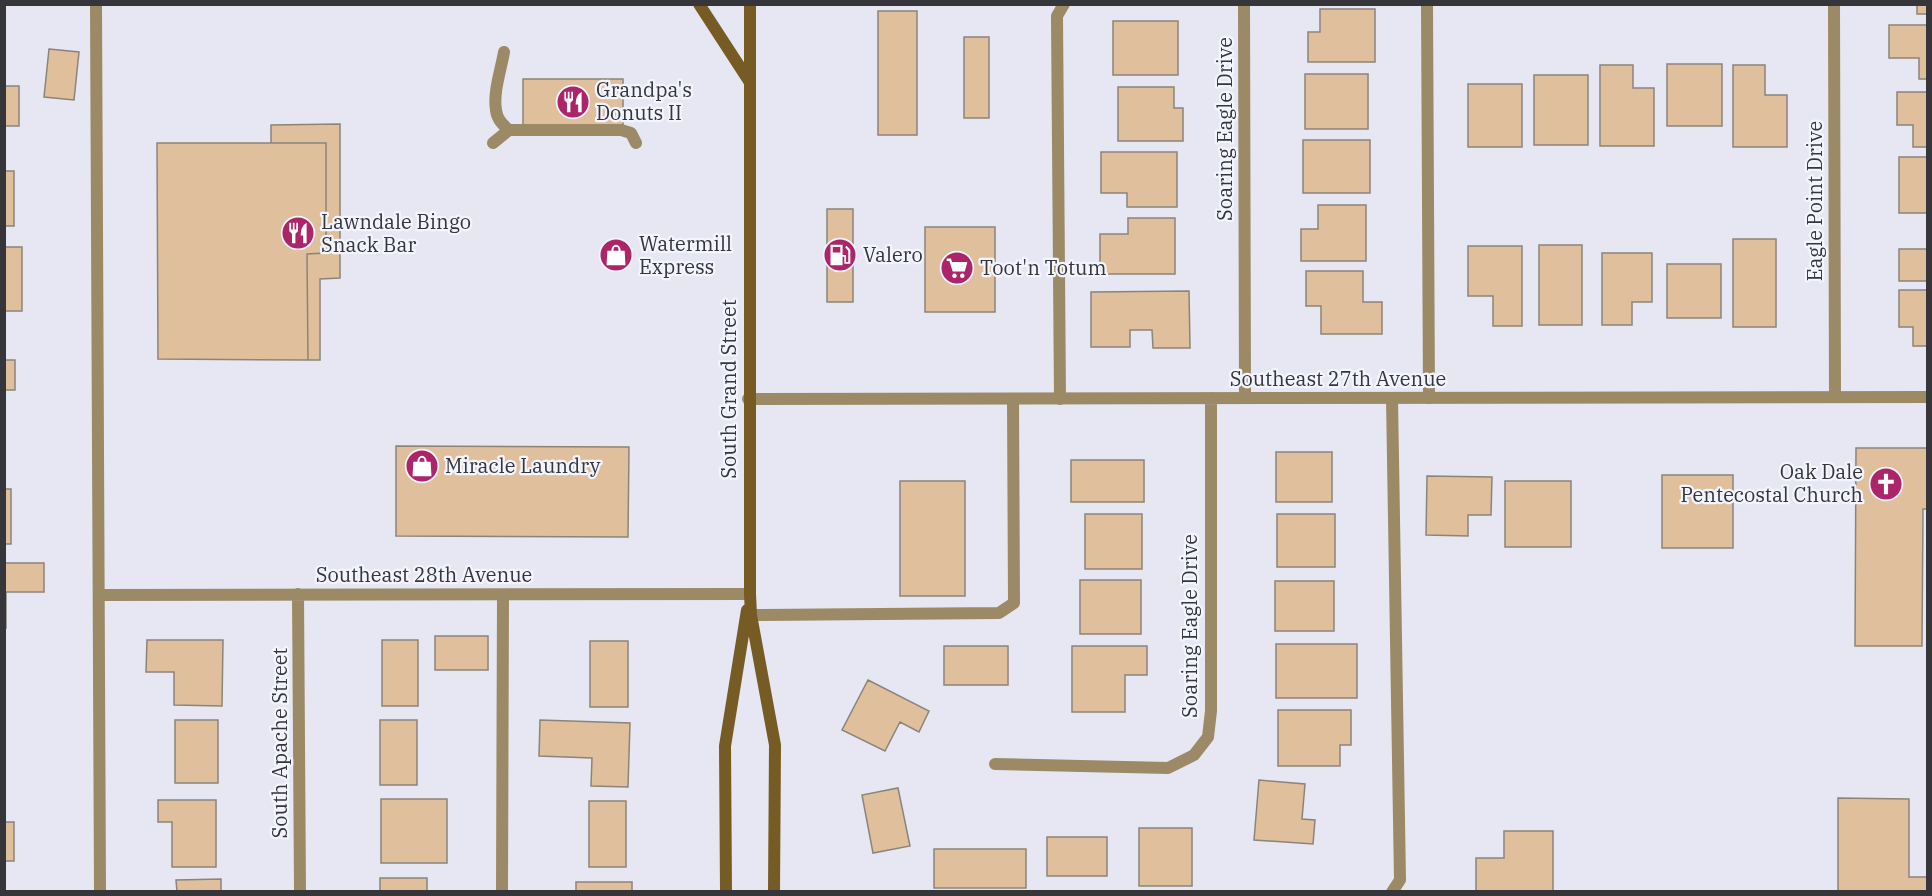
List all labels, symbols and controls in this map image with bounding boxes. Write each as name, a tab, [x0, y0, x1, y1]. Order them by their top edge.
street label: Soaring Eagle Drive	[1211, 37, 1238, 221]
place label: Grandpa's Donuts II	[596, 76, 692, 126]
restaurant icon: Grandpa's Donuts II	[555, 84, 591, 120]
street label: Eagle Point Drive	[1801, 121, 1828, 281]
place label: Lawndale Bingo Snack Bar	[321, 208, 471, 258]
restaurant icon: Lawndale Bingo Snack Bar	[280, 215, 316, 251]
place label: Watermill Express	[639, 230, 732, 280]
shop icon: Watermill Express	[598, 237, 634, 273]
fuel station icon: Valero	[822, 237, 858, 273]
place label: Valero	[863, 241, 923, 268]
supermarket icon: Toot'n Totum	[939, 250, 975, 286]
place label: Toot'n Totum	[980, 254, 1107, 281]
street label: South Grand Street	[715, 299, 742, 479]
street label: Southeast 27th Avenue	[1230, 365, 1446, 392]
shop icon: Miracle Laundry	[404, 448, 440, 484]
place label: Miracle Laundry	[445, 452, 601, 479]
place label: Oak Dale Pentecostal Church	[1680, 458, 1863, 508]
church icon: Oak Dale Pentecostal Church	[1868, 466, 1904, 502]
street label: Soaring Eagle Drive	[1176, 534, 1203, 718]
street label: Southeast 28th Avenue	[316, 561, 532, 588]
street label: South Apache Street	[266, 648, 293, 838]

